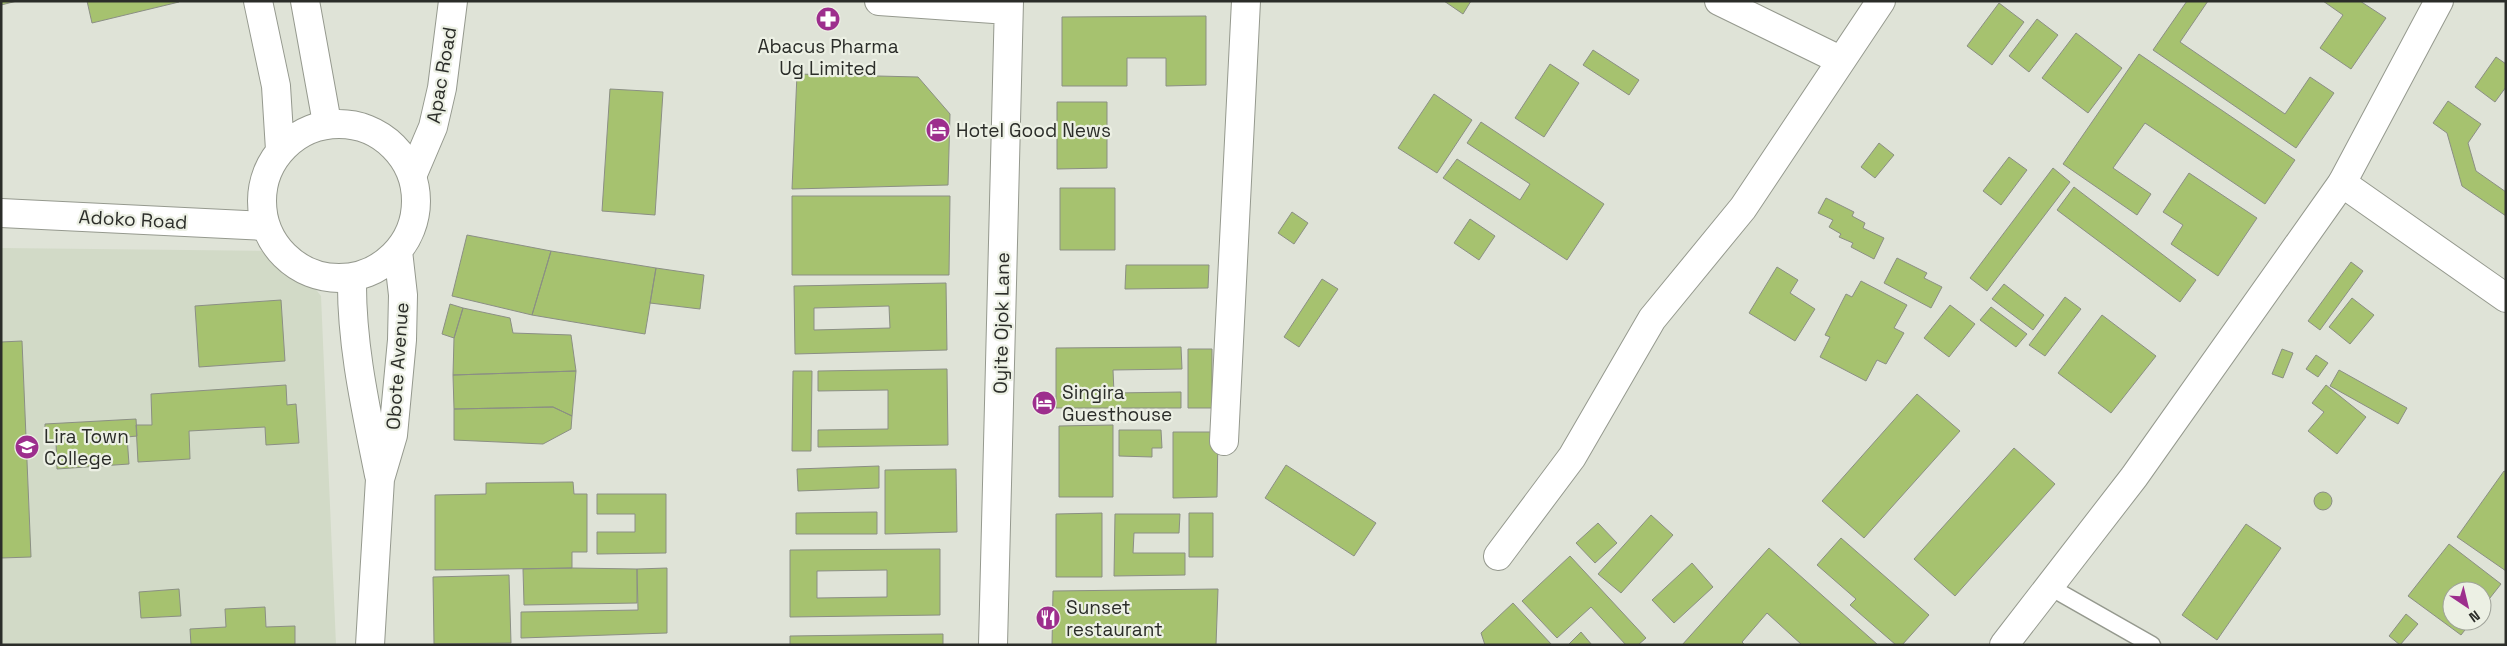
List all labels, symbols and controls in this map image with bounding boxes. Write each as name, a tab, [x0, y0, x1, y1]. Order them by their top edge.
pharmacy icon: Abacus Pharma Ug Limited	[815, 6, 841, 32]
street label: Apac Road	[421, 25, 462, 125]
place label: Abacus Pharma Ug Limited	[757, 34, 899, 81]
hotel icon: Hotel Good News	[925, 117, 951, 143]
place label: Hotel Good News	[956, 118, 1111, 143]
street label: Adoko Road	[78, 204, 188, 235]
street label: Oyite Ojok Lane	[988, 252, 1015, 394]
street label: Obote Avenue	[381, 301, 414, 431]
place label: Singira Guesthouse	[1062, 380, 1172, 427]
hotel icon: Singira Guesthouse	[1031, 390, 1057, 416]
place label: Lira Town College	[44, 424, 129, 471]
school or university icon: Lira Town College	[14, 434, 40, 460]
north arrow	[2442, 581, 2492, 631]
place label: Sunset restaurant	[1066, 595, 1163, 642]
restaurant icon: Sunset restaurant	[1035, 605, 1061, 631]
text: N	[2465, 607, 2483, 627]

